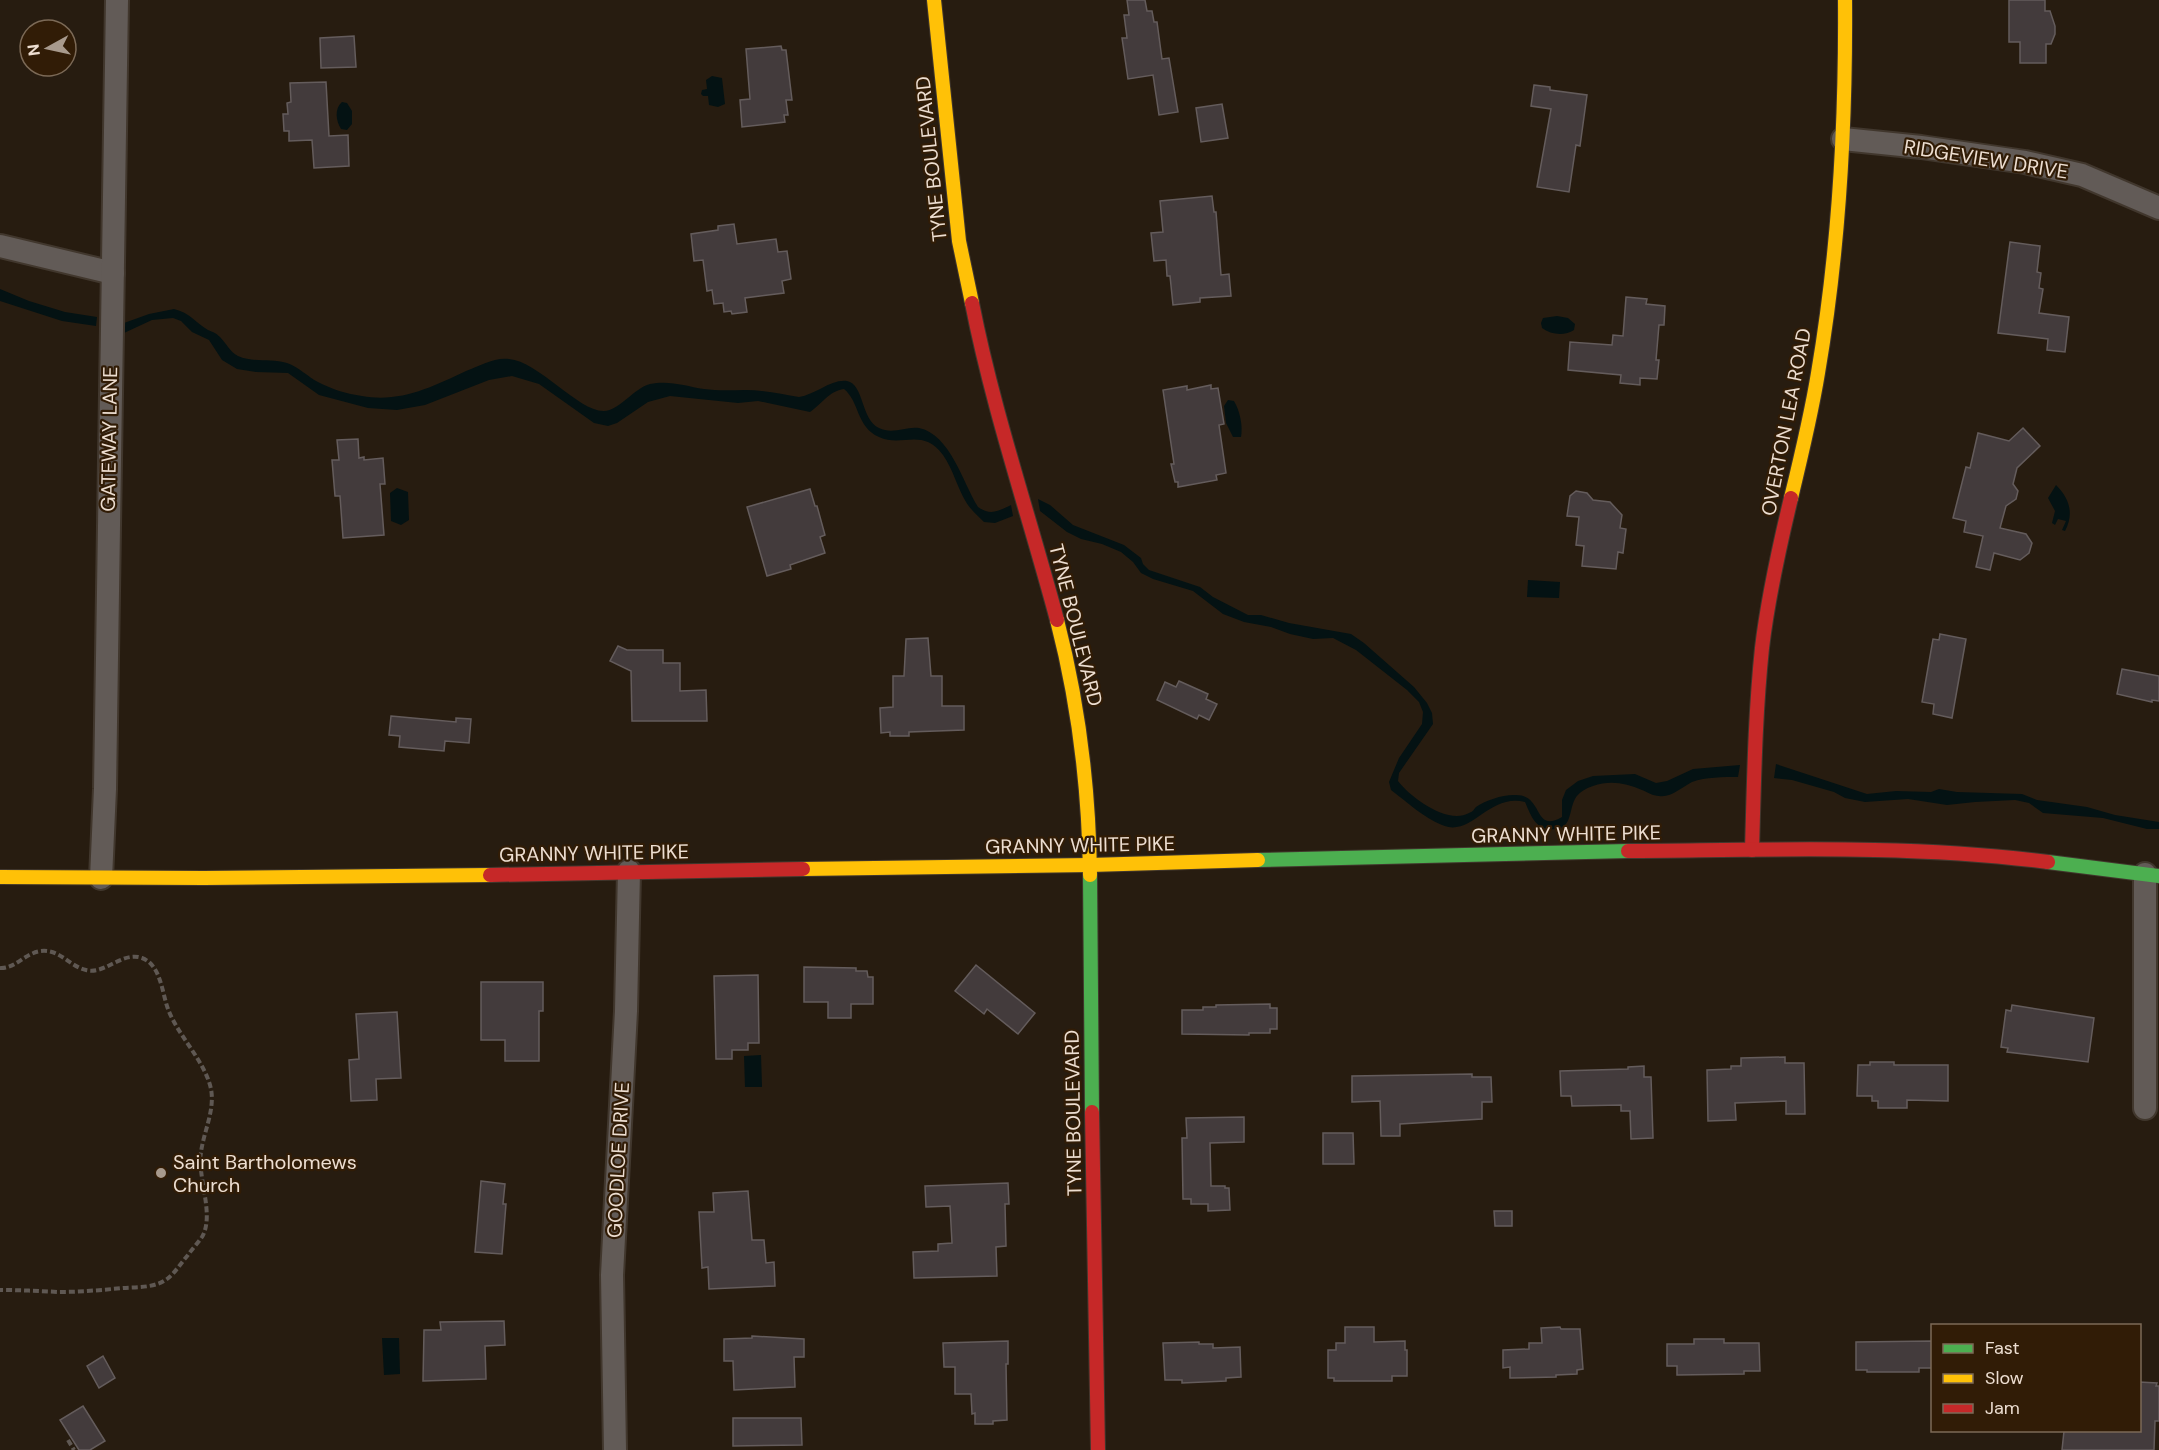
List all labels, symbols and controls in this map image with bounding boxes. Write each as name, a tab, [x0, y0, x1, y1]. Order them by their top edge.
north arrow	[18, 18, 78, 78]
text: N	[22, 43, 45, 57]
street label: TYNE BOULEVARD	[909, 75, 953, 243]
street label: RIDGEVIEW DRIVE	[1902, 133, 2070, 185]
street label: OVERTON LEA ROAD	[1755, 326, 1817, 518]
street label: GATEWAY LANE	[95, 366, 123, 512]
street label: TYNE BOULEVARD	[1043, 541, 1109, 709]
street label: GRANNY WHITE PIKE	[1471, 819, 1661, 849]
street label: GRANNY WHITE PIKE	[985, 830, 1175, 860]
street label: GRANNY WHITE PIKE	[499, 838, 689, 868]
street label: TYNE BOULEVARD	[1059, 1030, 1087, 1196]
street label: GOODLOE DRIVE	[601, 1081, 635, 1239]
place label: Saint Bartholomews Church	[173, 1149, 357, 1198]
marker: Saint Bartholomews Church	[154, 1166, 168, 1180]
legend	[1931, 1324, 2141, 1432]
text: Fast	[1985, 1336, 2020, 1360]
text: Slow	[1985, 1366, 2024, 1390]
text: Jam	[1985, 1396, 2020, 1420]

